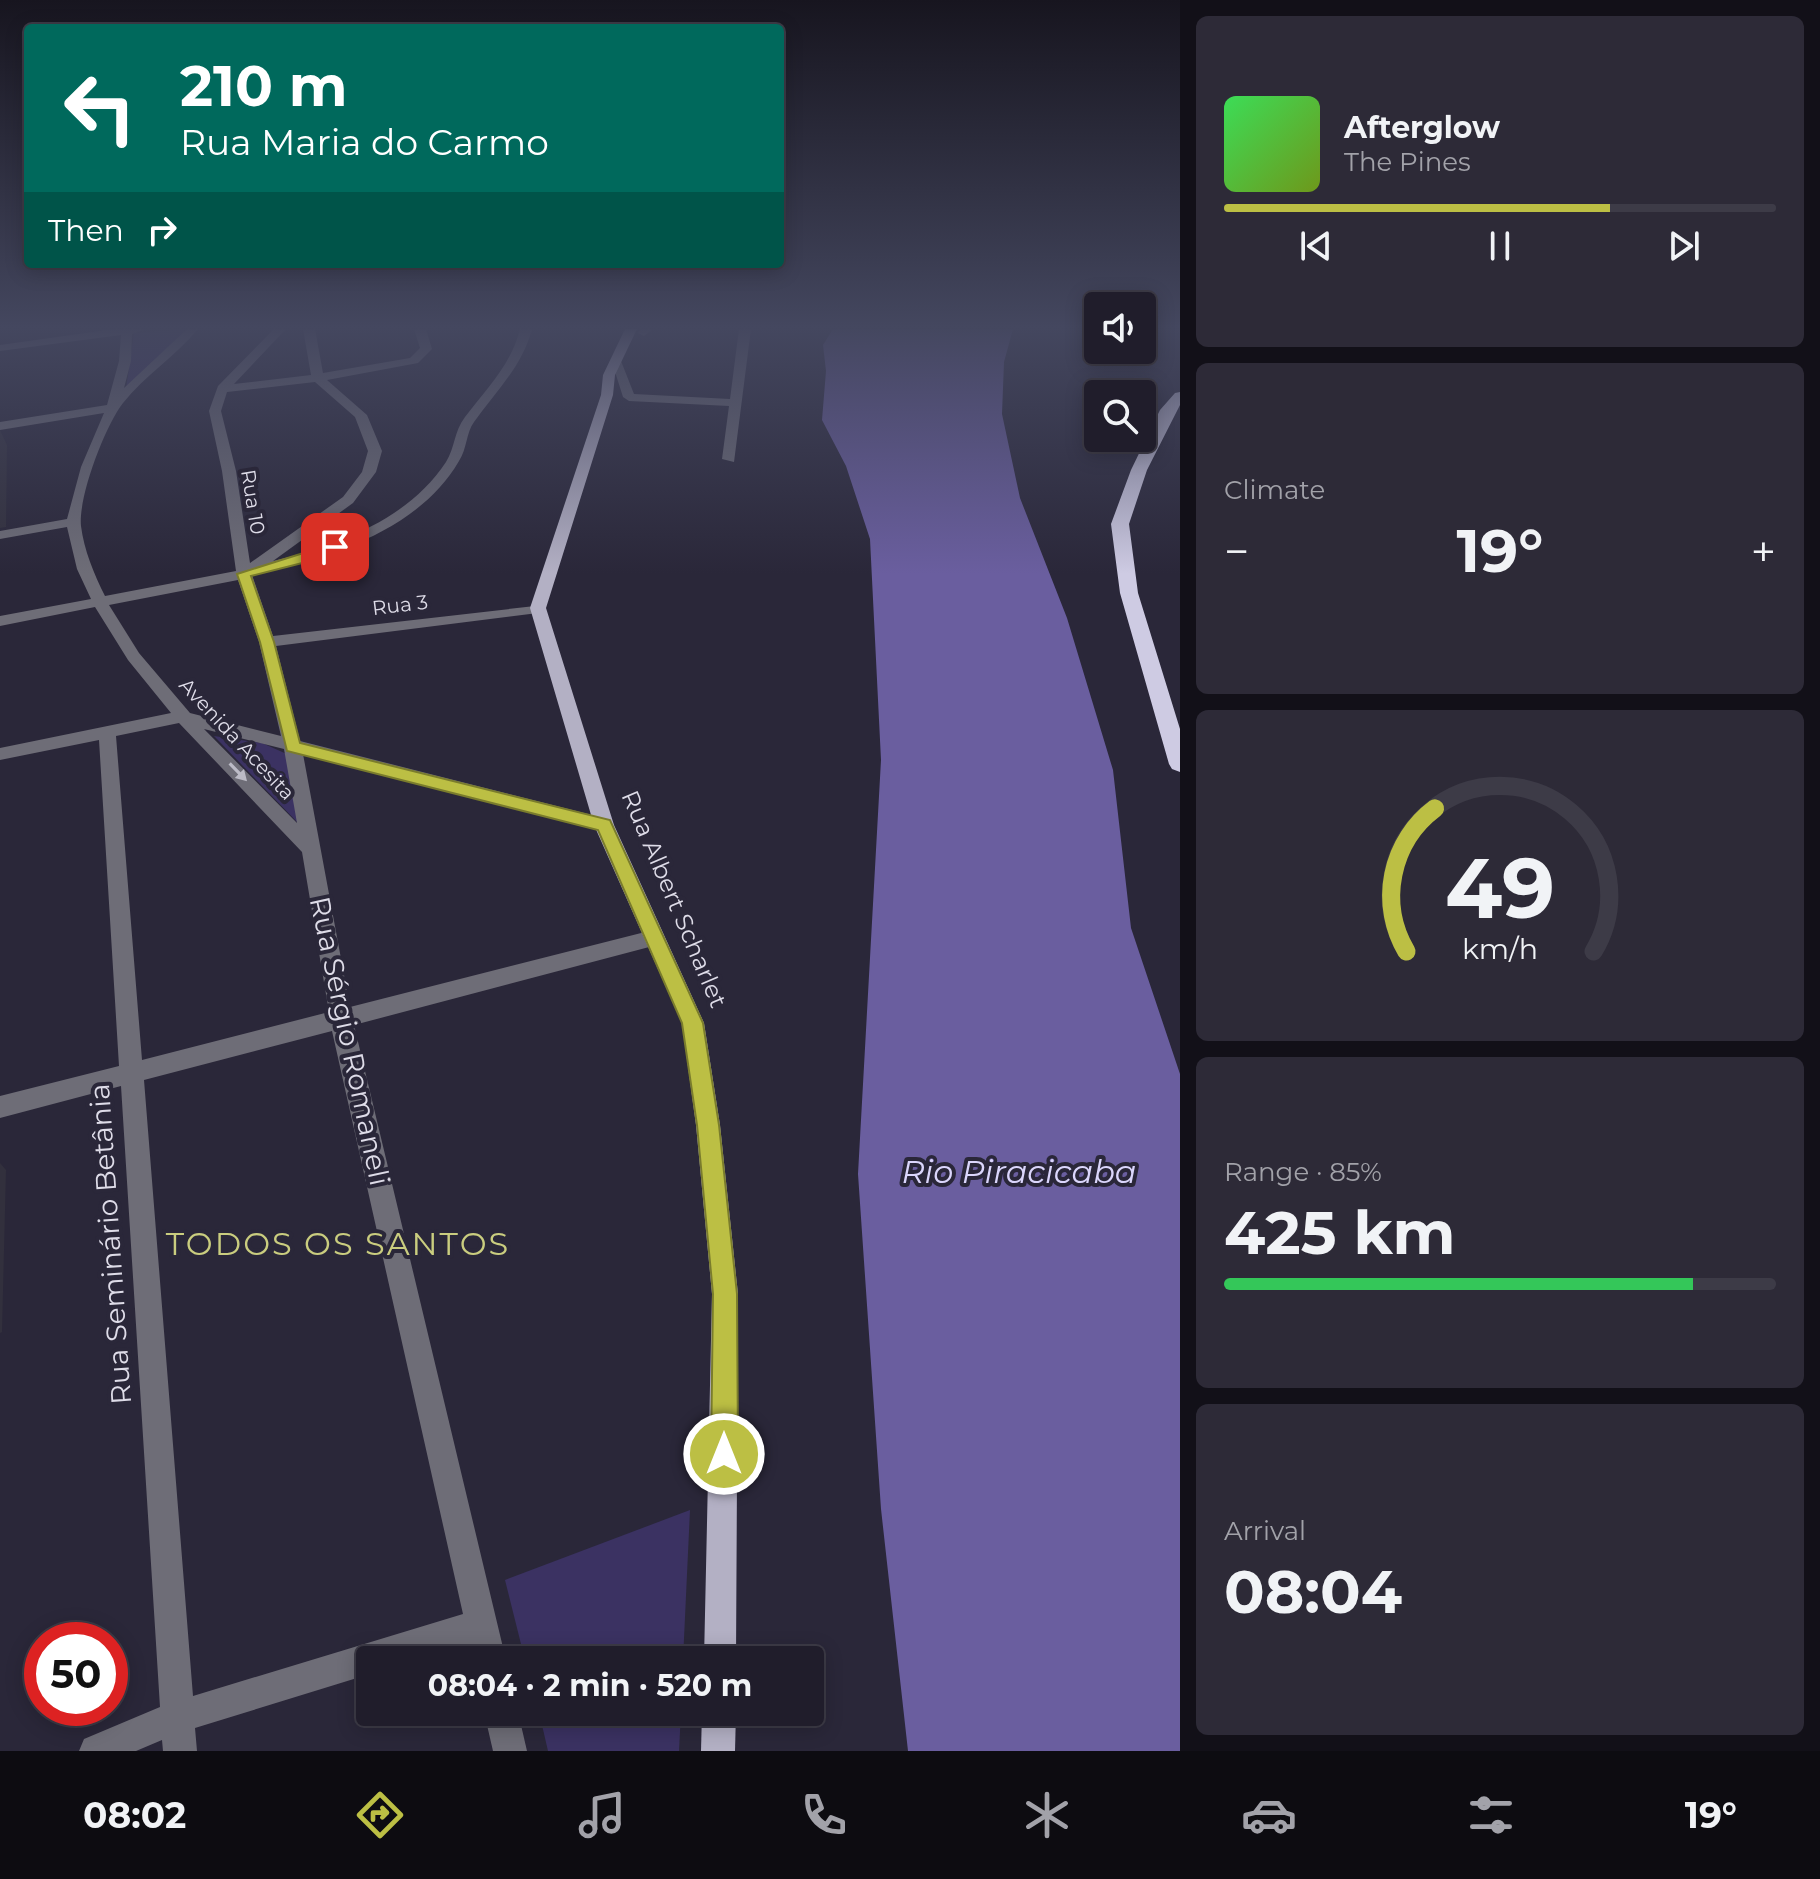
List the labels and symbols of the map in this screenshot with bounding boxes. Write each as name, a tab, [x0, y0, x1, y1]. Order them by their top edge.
street label: Rua 10	[236, 468, 270, 536]
pin	[301, 513, 369, 581]
street label: Rua 3	[371, 590, 429, 620]
street label: Avenida Acesita	[174, 673, 300, 805]
one-way arrow	[228, 762, 246, 781]
street label: Rua Albert Scharlet	[616, 786, 733, 1012]
street label: Rua Sérgio Romaneli	[303, 893, 397, 1189]
street label: Rua Seminário Betânia	[82, 1082, 138, 1406]
water label: Rio Piracicaba	[901, 1152, 1137, 1191]
district label: TODOS OS SANTOS	[166, 1224, 510, 1263]
position arrow	[682, 1412, 766, 1496]
speed limit sign: 50	[24, 1622, 128, 1726]

